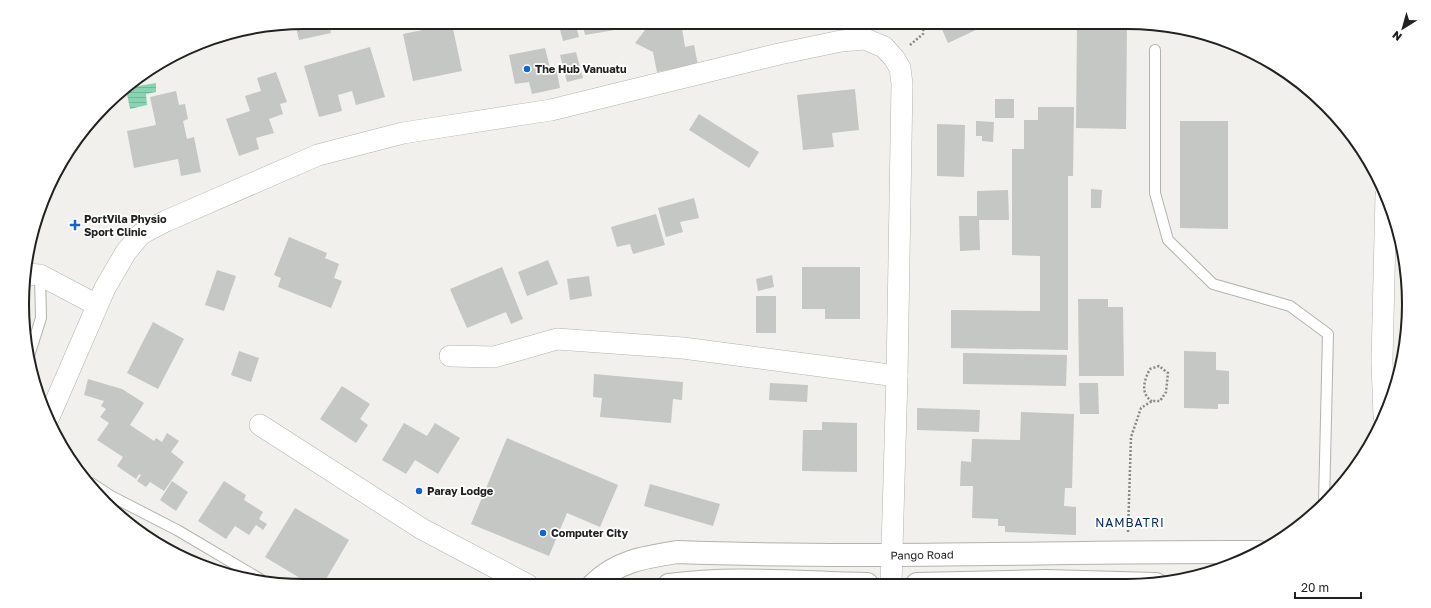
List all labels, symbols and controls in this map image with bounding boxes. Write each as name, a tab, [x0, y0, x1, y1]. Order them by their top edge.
north arrow	[1383, 8, 1423, 48]
text: N	[1389, 29, 1404, 44]
place label: The Hub Vanuatu	[535, 62, 626, 75]
marker: The Hub Vanuatu	[522, 64, 532, 74]
place label: PortVila Physio Sport Clinic	[84, 212, 167, 238]
marker: PortVila Physio Sport Clinic	[69, 219, 81, 231]
place label: Paray Lodge	[427, 484, 494, 497]
marker: Paray Lodge	[414, 486, 424, 496]
district label: NAMBATRI	[1095, 515, 1165, 530]
place label: Computer City	[551, 526, 629, 539]
marker: Computer City	[538, 528, 548, 538]
street label: Pango Road	[890, 547, 954, 562]
scale bar	[1295, 574, 1361, 600]
text: 20 m	[1301, 580, 1329, 595]

